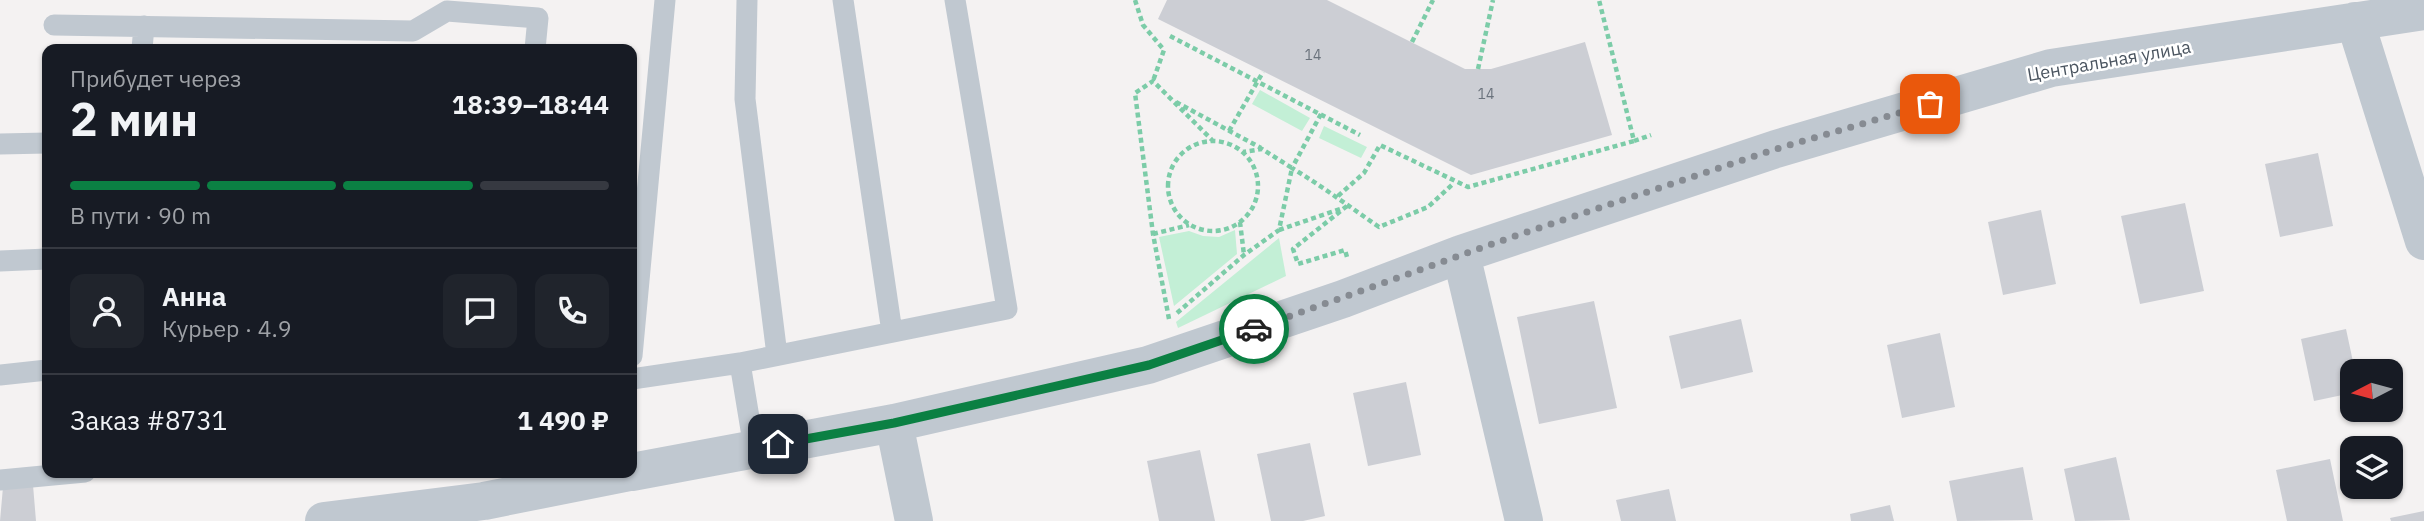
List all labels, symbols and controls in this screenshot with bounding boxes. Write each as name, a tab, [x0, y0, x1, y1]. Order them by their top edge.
street label: Центральная улица	[2025, 35, 2193, 86]
house number: 14	[1305, 46, 1321, 64]
text: Прибудет через	[70, 63, 242, 93]
pin	[1900, 74, 1960, 134]
house number: 14	[1478, 85, 1494, 103]
icon: bag	[1911, 85, 1949, 123]
text: 18:39–18:44	[452, 87, 609, 121]
text: 2 мин	[70, 89, 198, 149]
text: В пути · 90 m	[70, 200, 211, 230]
button: person	[70, 274, 144, 348]
button: chat	[443, 274, 517, 348]
button: phone	[535, 274, 609, 348]
text: Анна	[162, 279, 226, 313]
courier	[1219, 294, 1289, 364]
icon: car	[1235, 310, 1273, 348]
text: Курьер · 4.9	[162, 313, 292, 343]
north arrow	[2340, 359, 2403, 422]
map controls	[2340, 359, 2403, 499]
text: Заказ #8731	[70, 403, 227, 437]
text: 1 490 ₽	[517, 403, 609, 437]
pin	[748, 414, 808, 474]
icon: home	[759, 425, 797, 463]
button: layers	[2340, 436, 2403, 499]

